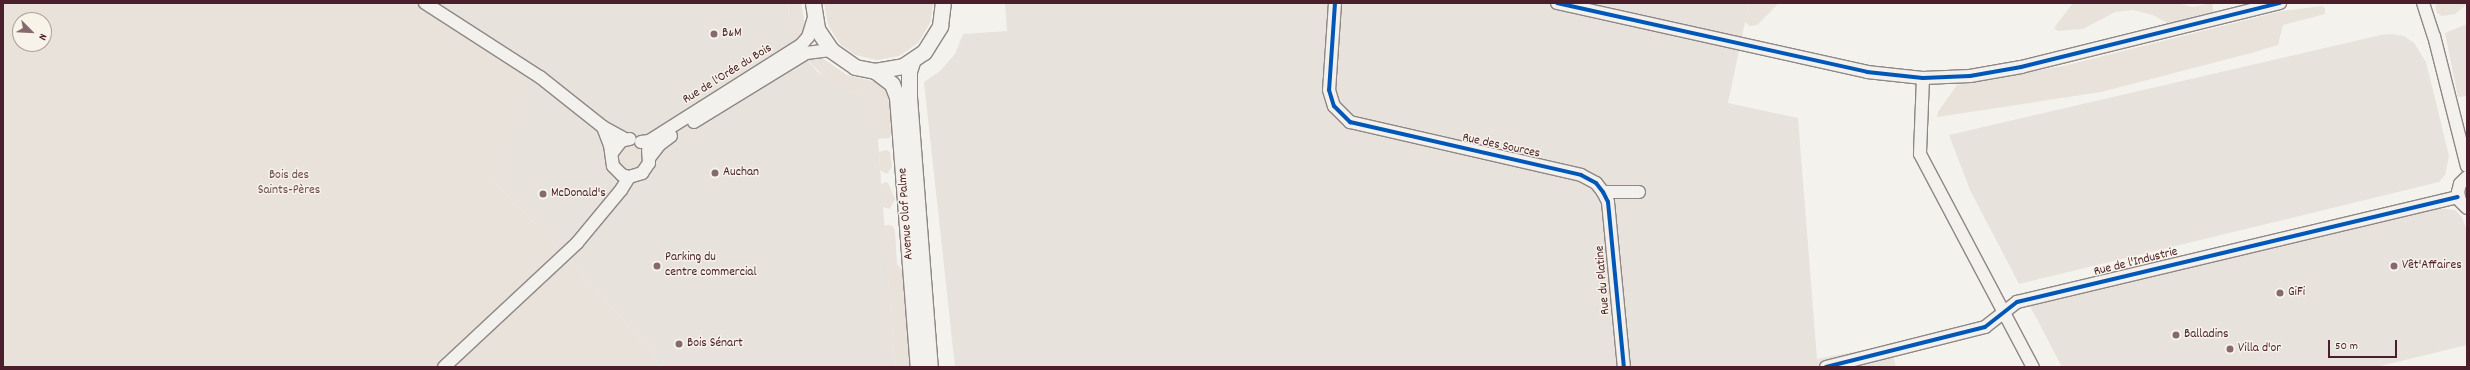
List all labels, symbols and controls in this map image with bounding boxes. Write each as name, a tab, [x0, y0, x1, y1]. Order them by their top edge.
north arrow	[12, 12, 52, 52]
place label: B&M	[722, 26, 741, 42]
marker: B&M	[709, 29, 719, 39]
text: N	[34, 31, 50, 42]
street label: Rue de l'Orée du Bois	[681, 41, 775, 109]
street label: Rue des Sources	[1461, 131, 1541, 163]
place label: Auchan	[723, 165, 759, 181]
street label: Avenue Olof Palme	[896, 167, 918, 261]
marker: Auchan	[710, 168, 720, 178]
park label: Bois des Saints-Pères	[258, 169, 320, 200]
place label: McDonald's	[551, 186, 606, 202]
marker: McDonald's	[538, 189, 548, 199]
street label: Rue du Platine	[1593, 245, 1615, 315]
street label: Rue de l'Industrie	[2092, 245, 2180, 281]
place label: Parking du centre commercial	[665, 251, 756, 282]
place label: Vêt'Affaires	[2402, 258, 2462, 274]
marker: Parking du centre commercial	[652, 261, 662, 271]
marker: Vêt'Affaires	[2389, 261, 2399, 271]
place label: GiFi	[2288, 285, 2305, 301]
marker: GiFi	[2275, 288, 2285, 298]
place label: Balladins	[2184, 327, 2228, 343]
marker: Balladins	[2171, 330, 2181, 340]
scale bar	[2330, 332, 2399, 358]
place label: Bois Sénart	[687, 336, 743, 352]
text: 50 m	[2335, 338, 2358, 355]
marker: Bois Sénart	[674, 339, 684, 349]
place label: Villa d'or	[2238, 341, 2281, 357]
marker: Villa d'or	[2225, 344, 2235, 354]

